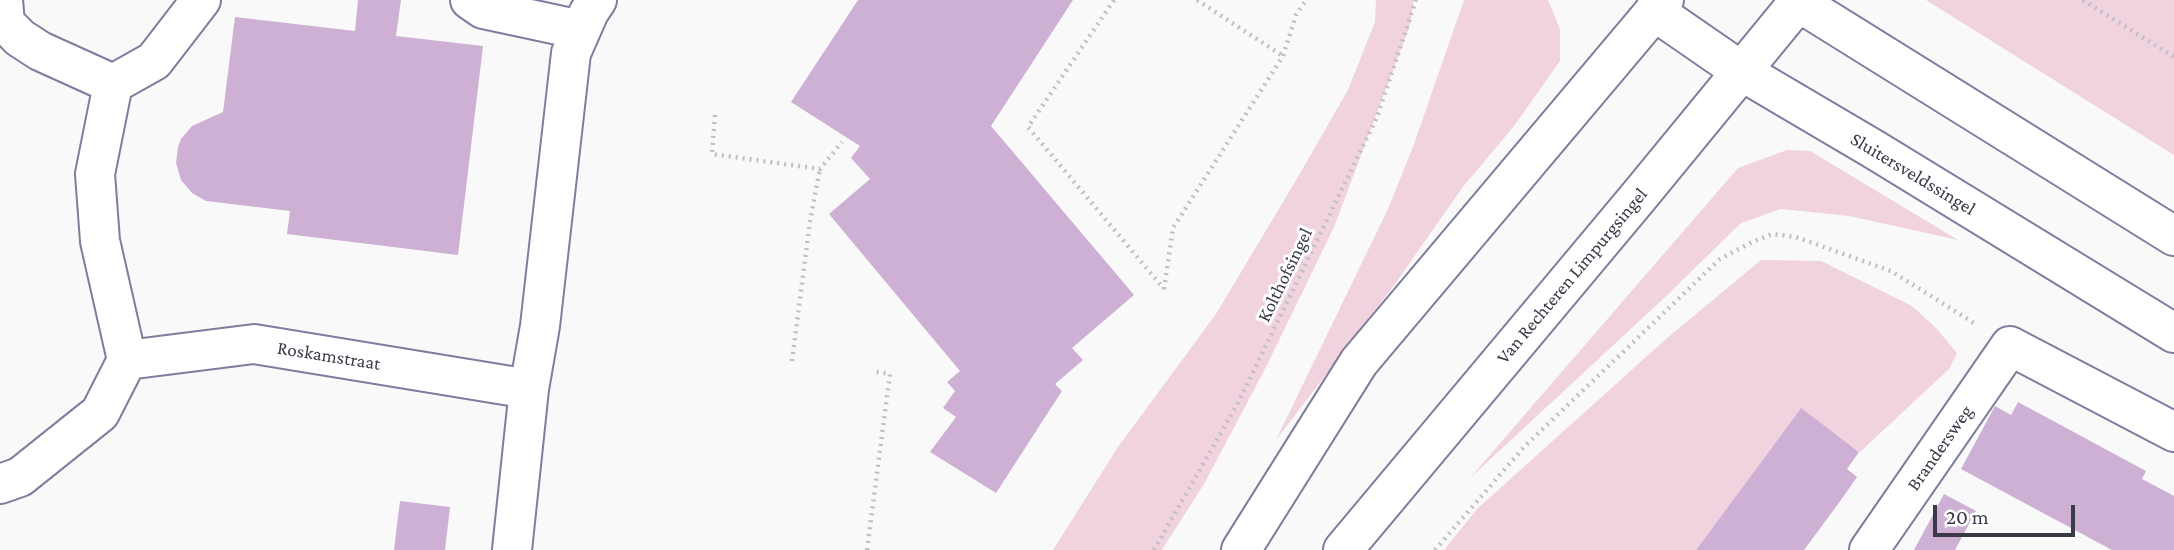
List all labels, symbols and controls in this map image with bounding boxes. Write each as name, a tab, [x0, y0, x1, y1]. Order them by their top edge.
street label: Sluitersveldssingel	[1846, 128, 1980, 220]
street label: Van Rechteren Limpurgsingel	[1492, 183, 1652, 369]
street label: Kolthofsingel	[1252, 224, 1318, 326]
street label: Roskamstraat	[276, 337, 382, 375]
street label: Brandersweg	[1902, 401, 1978, 495]
scale bar	[1936, 490, 2078, 534]
text: 20 m	[1946, 505, 1989, 529]

